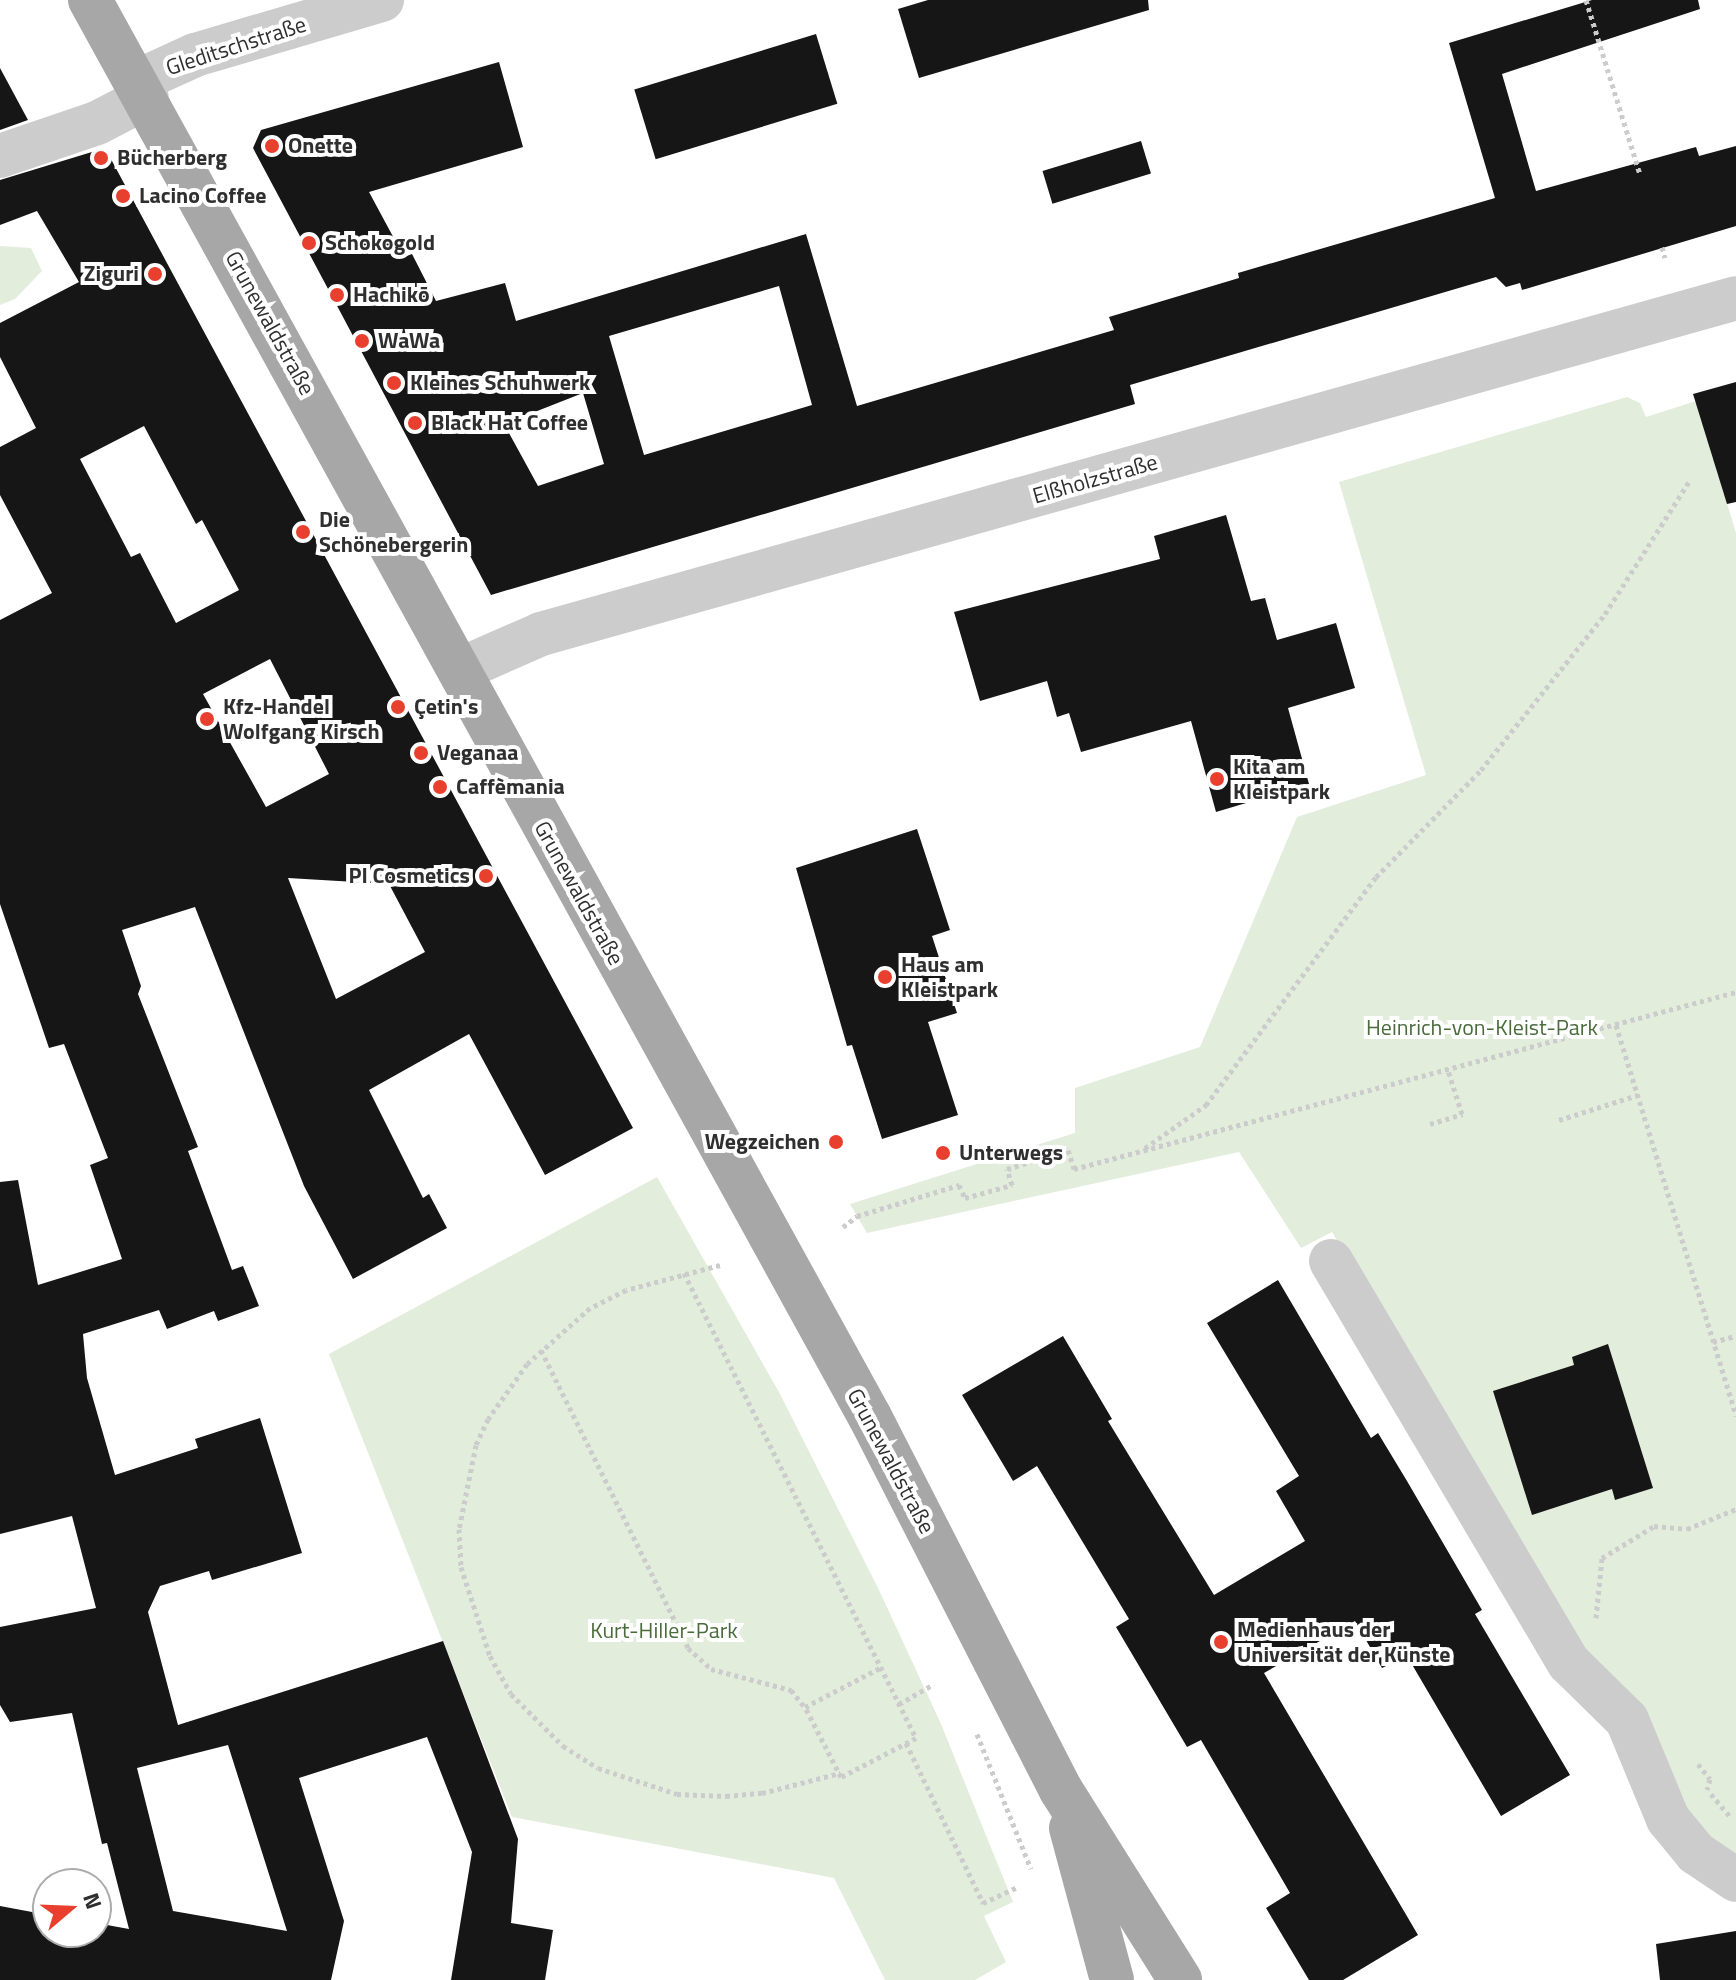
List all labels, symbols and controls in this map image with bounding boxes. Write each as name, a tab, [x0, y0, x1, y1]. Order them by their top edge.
street label: Gleditschstraße	[163, 11, 309, 81]
place label: Onette	[288, 133, 353, 159]
marker: Onette	[263, 137, 281, 155]
place label: Bücherberg	[117, 145, 227, 171]
marker: Bücherberg	[92, 149, 110, 167]
place label: Lacino Coffee	[139, 183, 266, 209]
marker: Lacino Coffee	[114, 187, 132, 205]
place label: Schokogold	[325, 230, 435, 256]
marker: Schokogold	[300, 234, 318, 252]
street label: Grunewaldstraße	[220, 246, 320, 400]
place label: Ziguri	[84, 261, 139, 287]
marker: Ziguri	[146, 265, 164, 283]
place label: Hachikō	[353, 282, 430, 308]
marker: Hachikō	[328, 286, 346, 304]
place label: WaWa	[378, 328, 440, 354]
marker: WaWa	[353, 332, 371, 350]
place label: Kleines Schuhwerk	[410, 370, 590, 396]
marker: Kleines Schuhwerk	[385, 374, 403, 392]
place label: Black Hat Coffee	[431, 410, 588, 436]
marker: Black Hat Coffee	[406, 414, 424, 432]
street label: Elßholzstraße	[1029, 449, 1161, 509]
place label: Die Schönebergerin	[319, 506, 468, 558]
marker: Die Schönebergerin	[294, 523, 312, 541]
place label: Kfz-Handel Wolfgang Kirsch	[223, 693, 380, 744]
place label: Çetin's	[414, 694, 478, 720]
marker: Çetin's	[389, 698, 407, 716]
marker: Kfz-Handel Wolfgang Kirsch	[198, 710, 216, 728]
place label: Veganaa	[437, 740, 518, 766]
marker: Veganaa	[412, 744, 430, 762]
place label: Kita am Kleistpark	[1233, 753, 1330, 804]
marker: Kita am Kleistpark	[1208, 770, 1226, 788]
place label: Caffèmania	[456, 774, 565, 800]
marker: Caffèmania	[431, 778, 449, 796]
street label: Grunewaldstraße	[529, 816, 629, 970]
place label: PI Cosmetics	[348, 863, 470, 889]
marker: PI Cosmetics	[477, 867, 495, 885]
place label: Haus am Kleistpark	[901, 951, 998, 1002]
marker: Haus am Kleistpark	[876, 968, 894, 986]
park label: Heinrich-von-Kleist-Park	[1366, 1015, 1598, 1041]
place label: Wegzeichen	[705, 1129, 820, 1155]
marker: Wegzeichen	[827, 1133, 845, 1151]
place label: Unterwegs	[959, 1140, 1063, 1166]
marker: Unterwegs	[934, 1144, 952, 1162]
street label: Grunewaldstraße	[842, 1384, 940, 1538]
place label: Medienhaus der Universität der Künste	[1237, 1616, 1450, 1668]
park label: Kurt-Hiller-Park	[590, 1618, 738, 1644]
marker: Medienhaus der Universität der Künste	[1212, 1633, 1230, 1651]
north arrow	[32, 1868, 112, 1948]
text: N	[74, 1888, 111, 1914]

